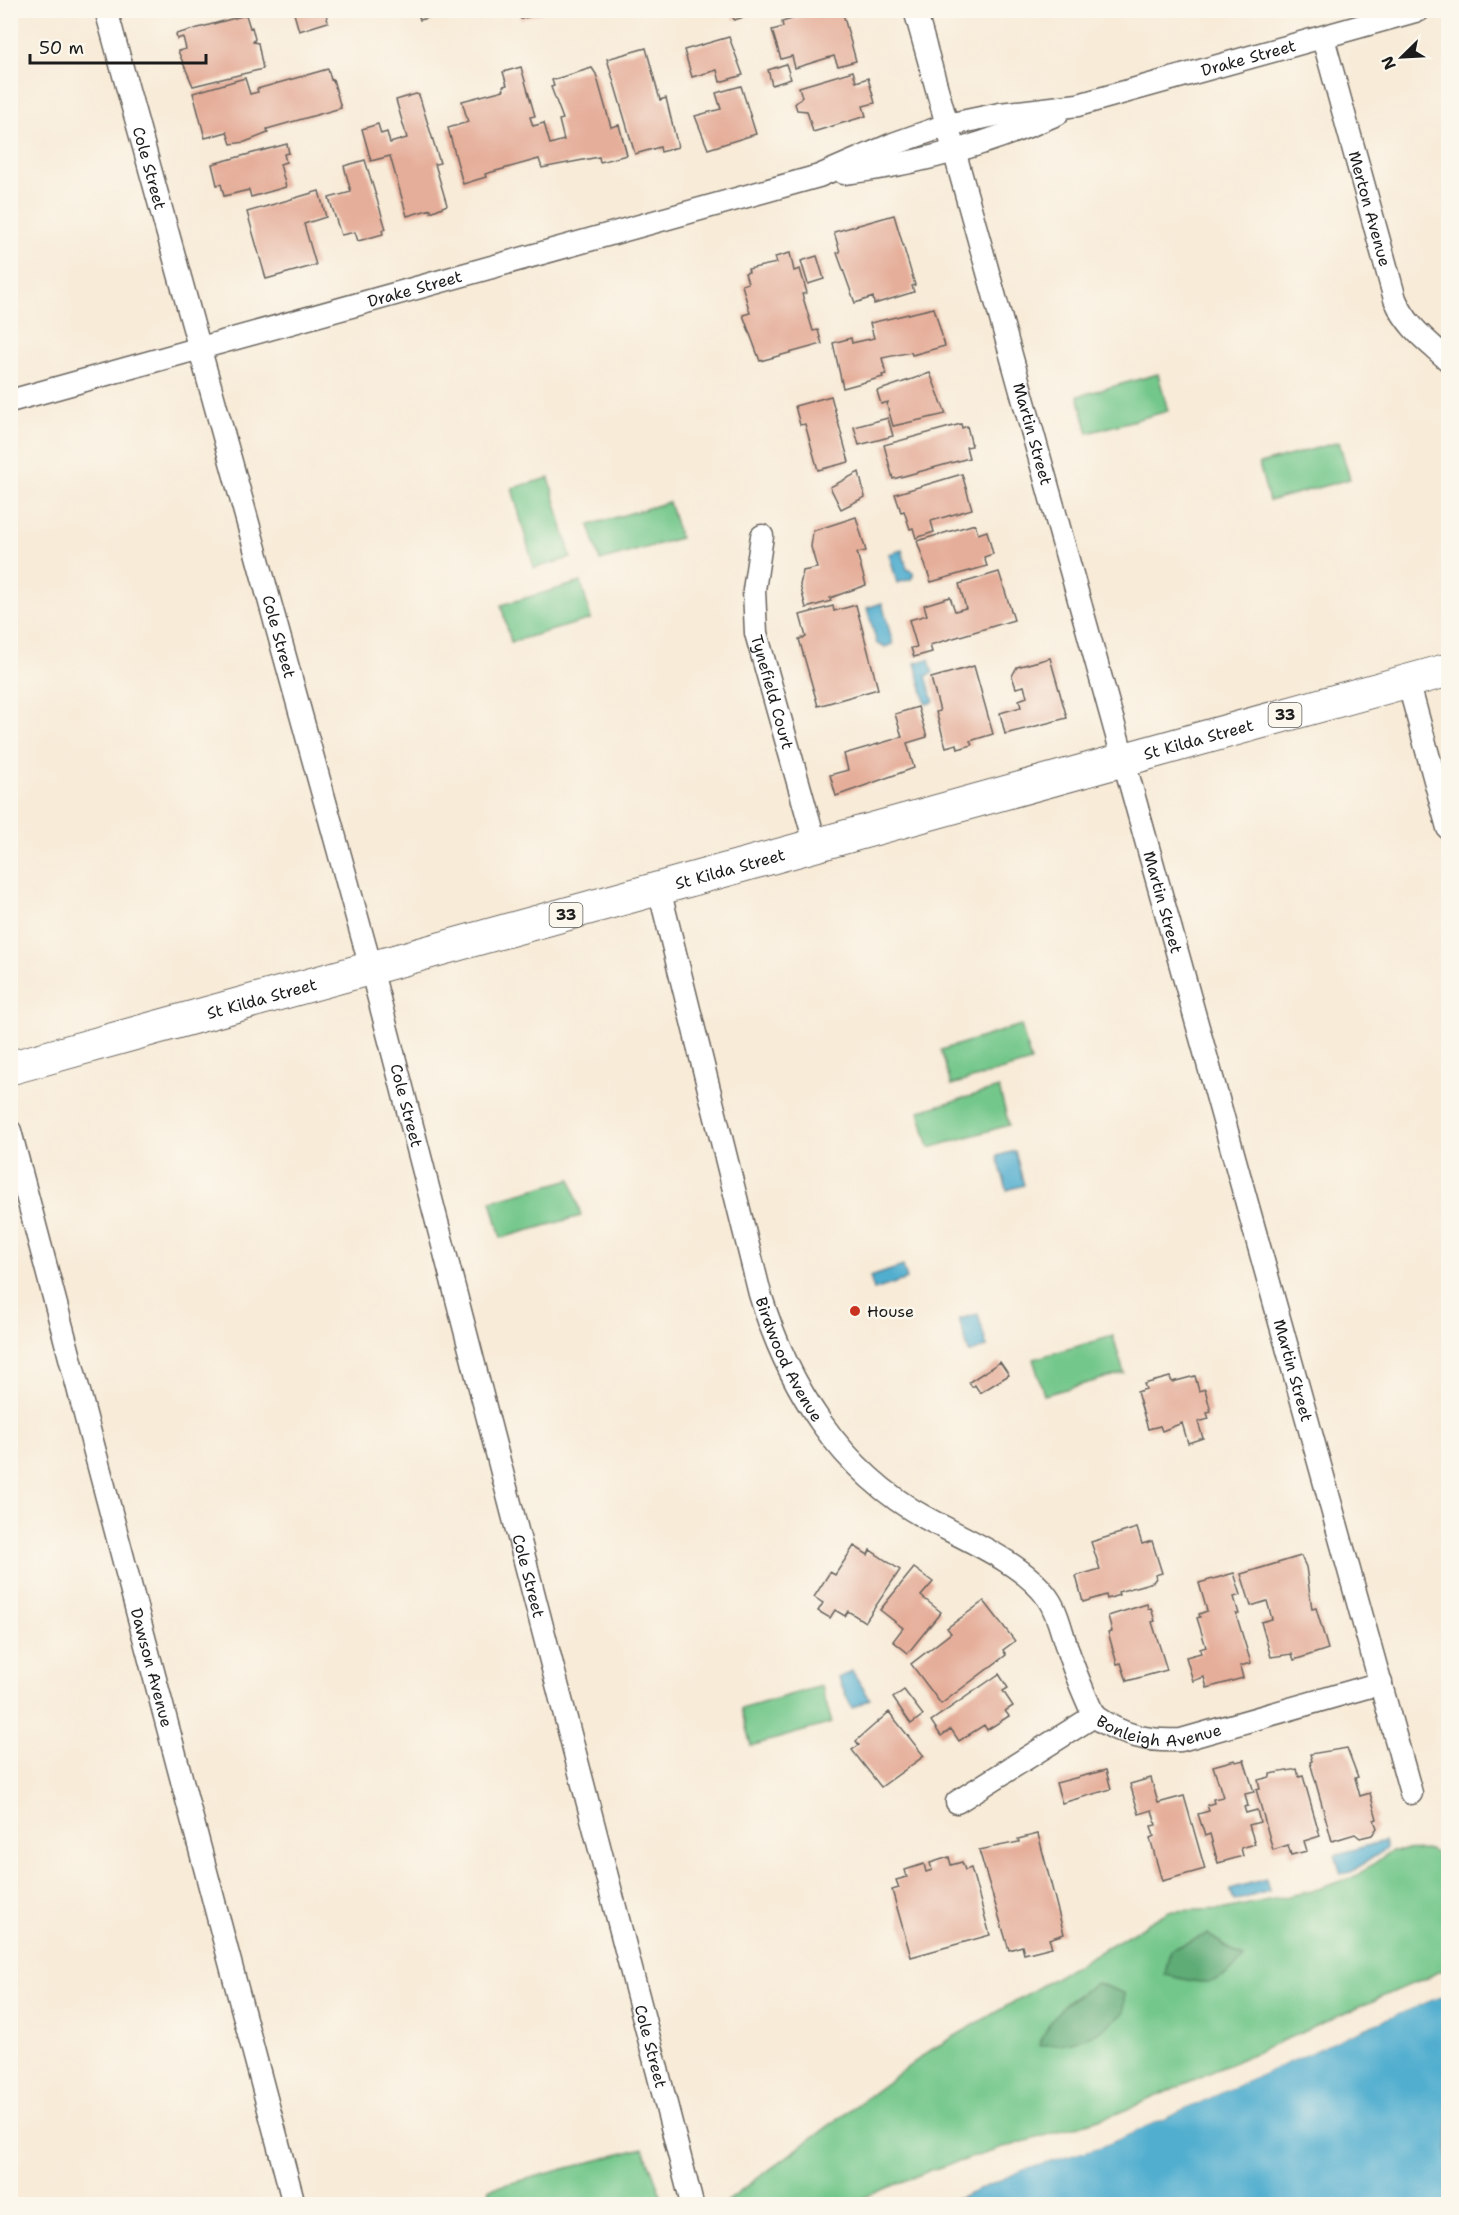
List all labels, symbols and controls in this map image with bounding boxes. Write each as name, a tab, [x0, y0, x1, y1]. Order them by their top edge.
scale bar	[30, 27, 206, 65]
north arrow	[1372, 27, 1432, 87]
street label: Drake Street	[1199, 35, 1298, 81]
text: 50 m	[39, 36, 84, 60]
text: N	[1377, 53, 1401, 73]
street label: Cole Street	[128, 124, 171, 212]
street label: Merton Avenue	[1344, 149, 1396, 269]
street label: Drake Street	[365, 266, 464, 312]
street label: Martin Street	[1008, 380, 1057, 488]
street label: Cole Street	[257, 593, 300, 681]
street label: Tynefield Court	[746, 633, 798, 752]
road number: 33	[1268, 703, 1302, 727]
street label: St Kilda Street	[1141, 714, 1256, 765]
street label: St Kilda Street	[673, 844, 787, 894]
street label: Martin Street	[1138, 849, 1187, 956]
road number: 33	[550, 903, 582, 927]
street label: St Kilda Street	[204, 974, 319, 1024]
street label: Cole Street	[385, 1062, 427, 1150]
street label: Birdwood Avenue	[751, 1294, 827, 1426]
place label: House	[867, 1301, 914, 1322]
marker: House	[848, 1304, 862, 1318]
street label: Martin Street	[1269, 1317, 1317, 1424]
street label: Cole Street	[507, 1532, 549, 1620]
street label: Dawson Avenue	[126, 1606, 177, 1730]
street label: Bonleigh Avenue	[1092, 1710, 1224, 1752]
street label: Cole Street	[630, 2002, 671, 2090]

